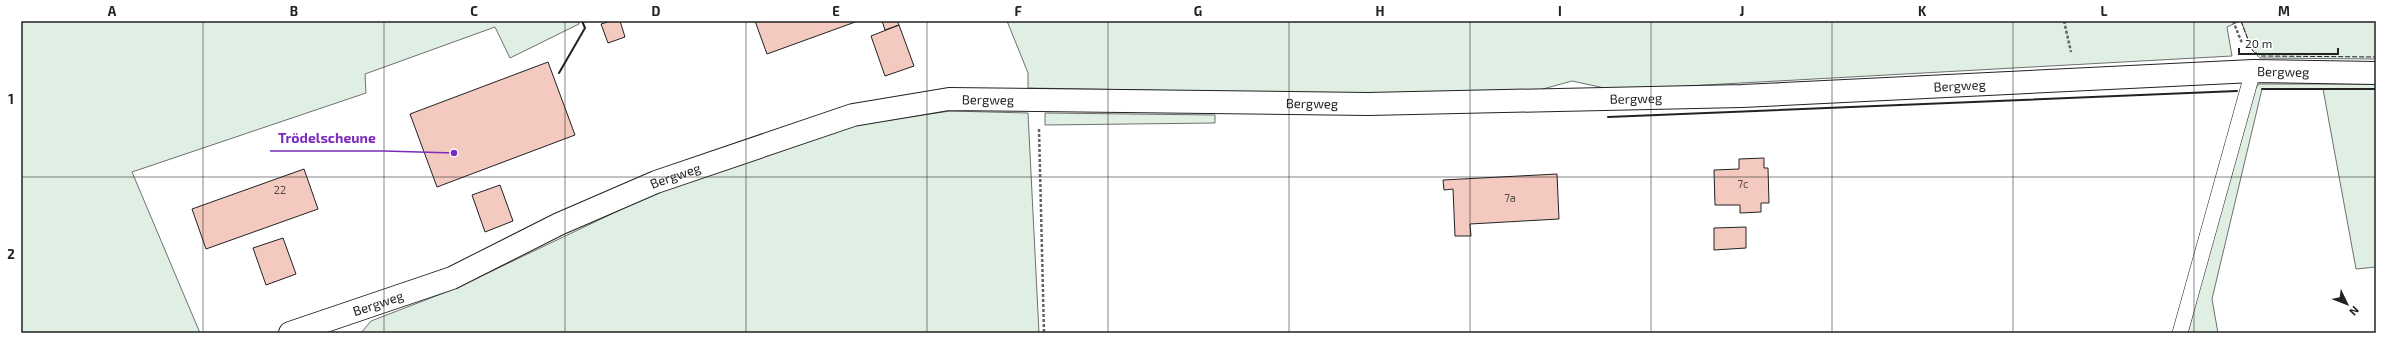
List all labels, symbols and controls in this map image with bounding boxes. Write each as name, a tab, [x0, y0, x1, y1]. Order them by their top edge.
text: A	[108, 3, 117, 19]
text: B	[290, 3, 298, 19]
text: C	[470, 3, 478, 19]
text: D	[652, 3, 661, 19]
text: E	[832, 3, 840, 19]
text: F	[1014, 3, 1022, 19]
text: G	[1194, 3, 1202, 19]
text: H	[1376, 3, 1385, 19]
text: I	[1558, 3, 1562, 19]
text: J	[1740, 3, 1744, 19]
text: K	[1918, 3, 1927, 19]
text: L	[2101, 3, 2108, 19]
text: M	[2278, 3, 2290, 19]
scale bar	[2239, 30, 2338, 56]
text: 20 m	[2245, 36, 2272, 50]
street label: Bergweg	[2257, 63, 2310, 80]
street label: Bergweg	[1933, 76, 1986, 95]
street label: Bergweg	[1609, 90, 1662, 107]
text: 1	[8, 91, 14, 107]
street label: Bergweg	[962, 91, 1014, 108]
street label: Bergweg	[1286, 95, 1338, 112]
callout: Trödelscheune	[270, 125, 384, 151]
text: Trödelscheune	[278, 129, 376, 146]
street label: Bergweg	[647, 159, 703, 192]
house number: 7c	[1737, 177, 1749, 190]
house number: 22	[274, 183, 286, 196]
house number: 7a	[1504, 191, 1516, 204]
text: 2	[7, 246, 15, 262]
north arrow	[2327, 284, 2367, 324]
street label: Bergweg	[351, 287, 405, 319]
text: N	[2347, 304, 2362, 319]

